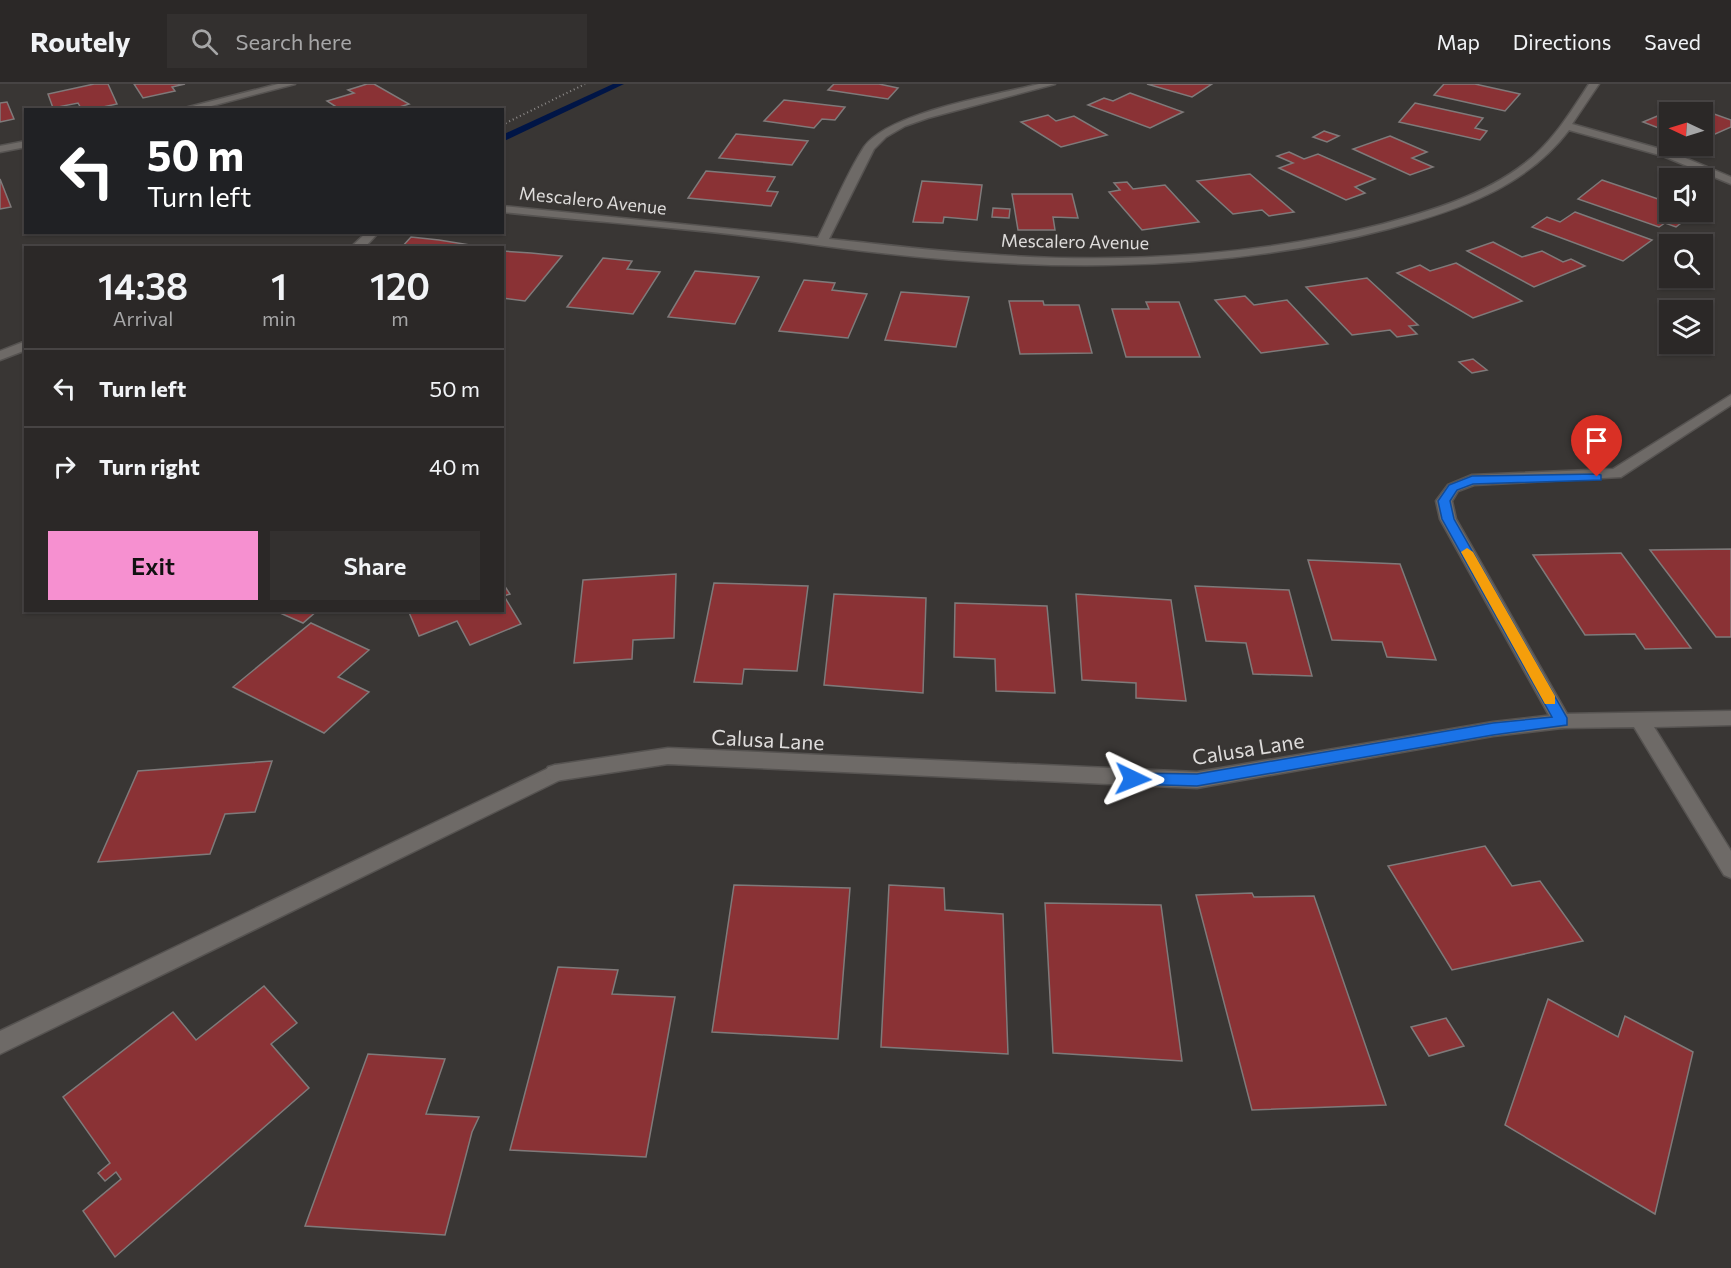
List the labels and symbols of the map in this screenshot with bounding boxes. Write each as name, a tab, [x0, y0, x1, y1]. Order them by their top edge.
north arrow	[1659, 102, 1713, 156]
street label: Mescalero Avenue	[518, 181, 668, 219]
street label: Mescalero Avenue	[1001, 229, 1149, 253]
pin	[1571, 415, 1622, 477]
street label: Calusa Lane	[711, 724, 825, 754]
street label: Calusa Lane	[1190, 727, 1306, 769]
position arrow	[1101, 747, 1165, 811]

